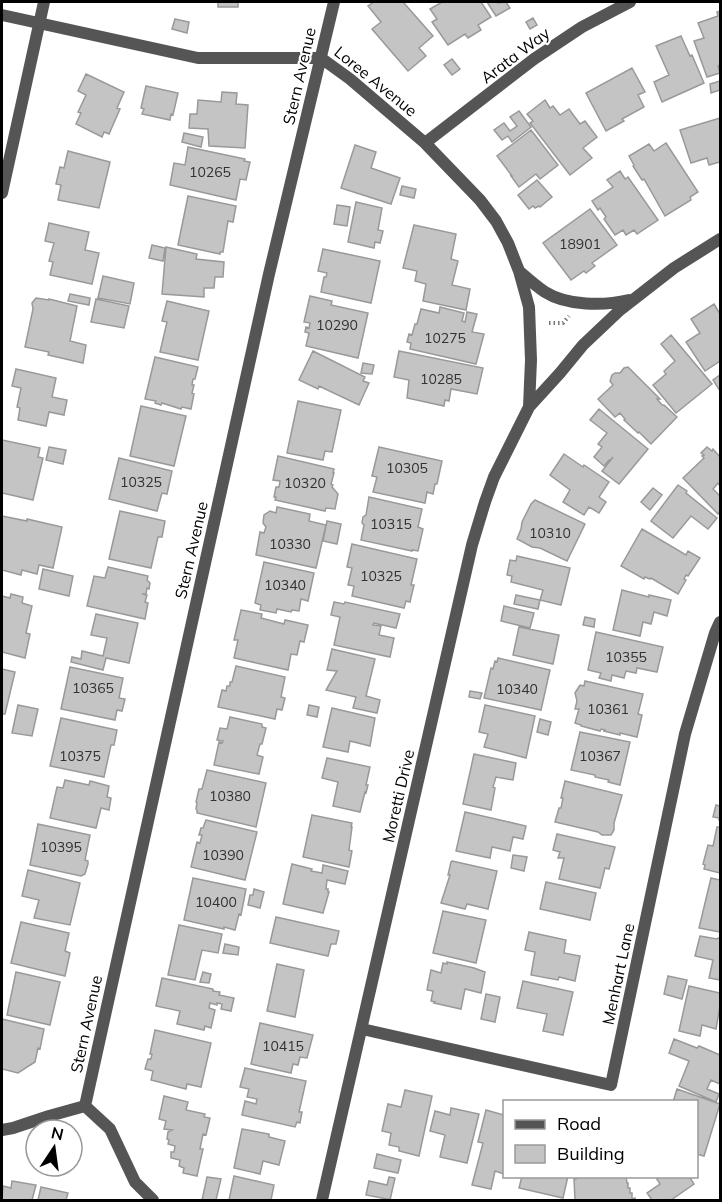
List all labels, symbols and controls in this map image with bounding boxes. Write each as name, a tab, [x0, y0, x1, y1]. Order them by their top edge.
street label: Arata Way	[476, 22, 554, 87]
street label: Stern Avenue	[278, 25, 320, 127]
street label: Loree Avenue	[331, 42, 421, 120]
house number: 10265	[189, 163, 231, 181]
house number: 18901	[559, 235, 601, 253]
house number: 10290	[316, 316, 358, 334]
house number: 10275	[424, 329, 466, 347]
house number: 10285	[420, 370, 462, 388]
house number: 10305	[386, 459, 428, 477]
house number: 10325	[120, 473, 162, 491]
house number: 10320	[284, 474, 326, 492]
street label: Stern Avenue	[170, 499, 212, 601]
house number: 10315	[370, 515, 412, 533]
house number: 10310	[529, 524, 571, 542]
house number: 10330	[269, 535, 311, 553]
house number: 10325	[360, 567, 402, 585]
house number: 10340	[264, 576, 306, 594]
house number: 10355	[605, 648, 647, 666]
house number: 10365	[72, 679, 114, 697]
house number: 10340	[496, 680, 538, 698]
house number: 10361	[587, 700, 629, 718]
house number: 10375	[59, 747, 101, 765]
house number: 10367	[579, 747, 621, 765]
street label: Moretti Drive	[378, 748, 418, 844]
house number: 10380	[209, 787, 251, 805]
house number: 10395	[40, 838, 82, 856]
house number: 10390	[202, 846, 244, 864]
house number: 10400	[195, 893, 237, 911]
street label: Menhart Lane	[597, 921, 639, 1027]
street label: Stern Avenue	[66, 973, 106, 1075]
house number: 10415	[262, 1037, 304, 1055]
legend	[503, 1100, 698, 1178]
text: Road	[557, 1112, 601, 1135]
north arrow	[24, 1118, 84, 1178]
text: N	[49, 1122, 66, 1144]
text: Building	[557, 1142, 625, 1165]

